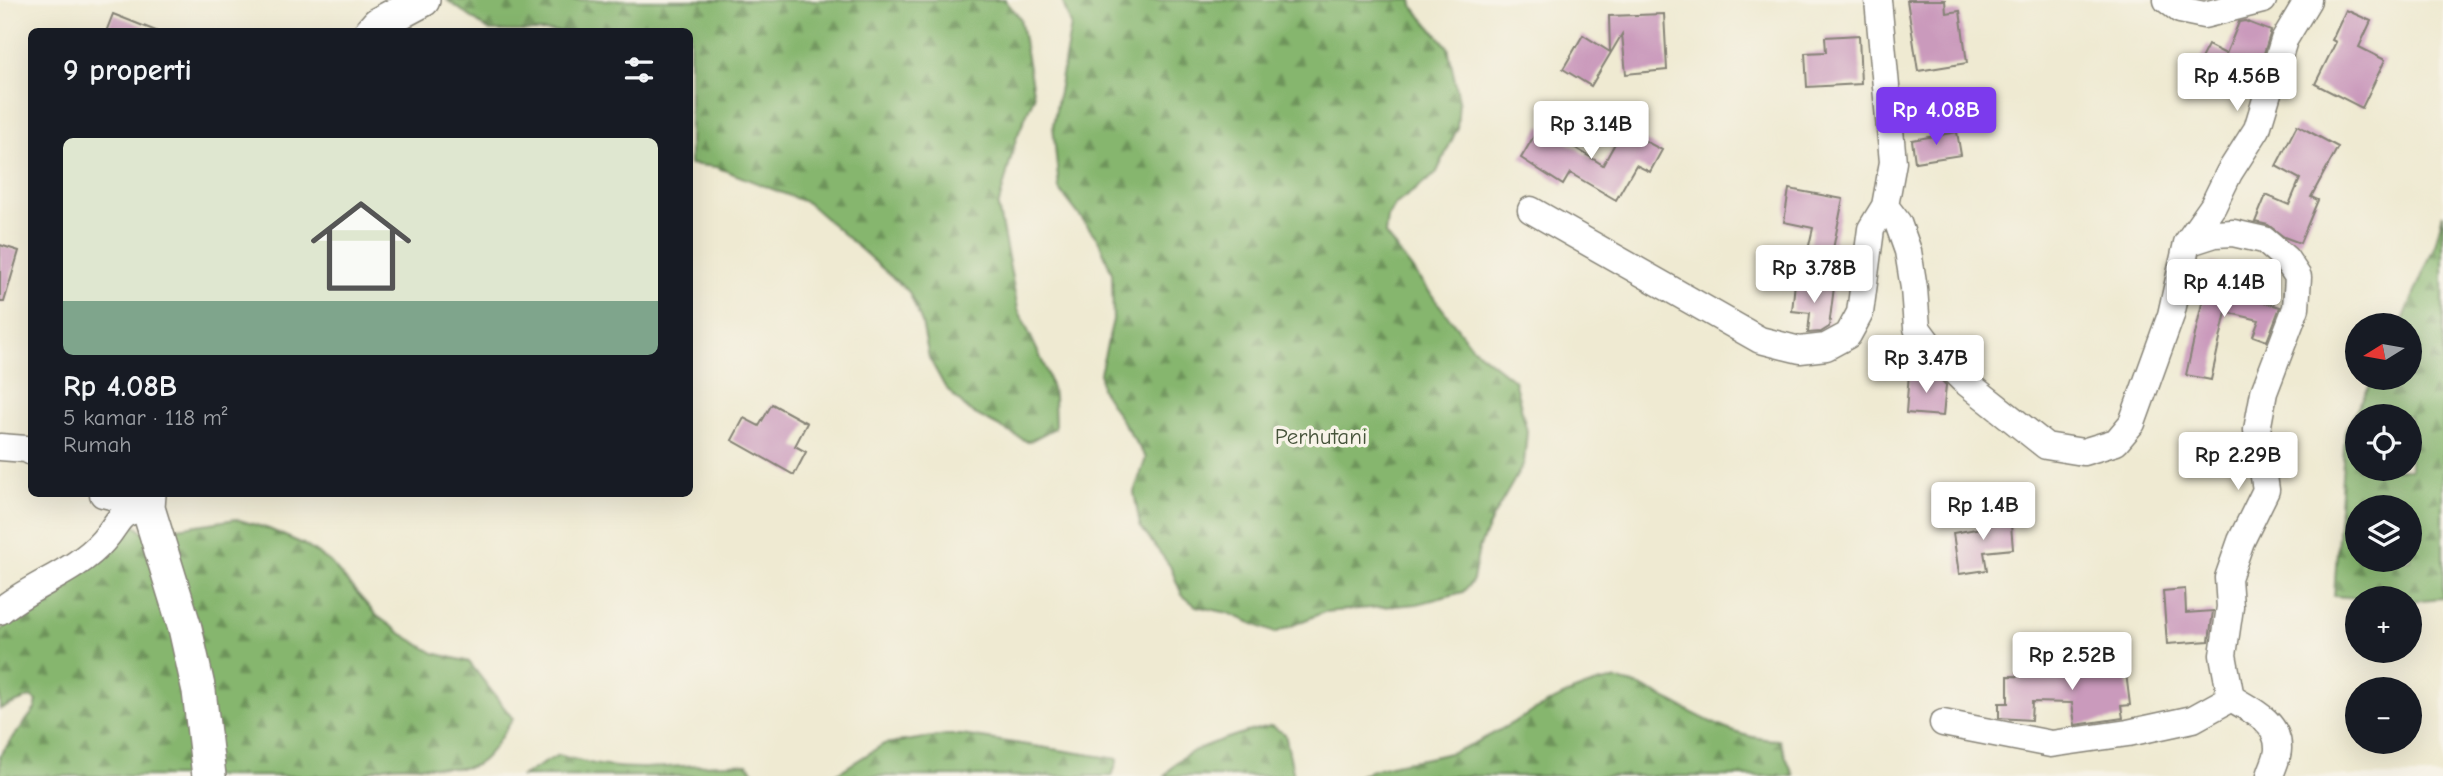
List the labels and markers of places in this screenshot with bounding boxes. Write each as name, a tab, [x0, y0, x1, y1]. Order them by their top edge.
pin: Rp 4.56B	[2165, 54, 2309, 113]
pin: Rp 4.08B	[1864, 88, 2008, 147]
pin: Rp 3.14B	[1519, 102, 1663, 161]
pin: Rp 3.78B	[1742, 246, 1886, 305]
pin: Rp 4.14B	[2152, 260, 2296, 319]
pin: Rp 3.47B	[1854, 336, 1998, 395]
pin: Rp 2.29B	[2166, 433, 2310, 492]
pin: Rp 1.4B	[1918, 482, 2048, 542]
pin: Rp 2.52B	[2000, 632, 2144, 692]

